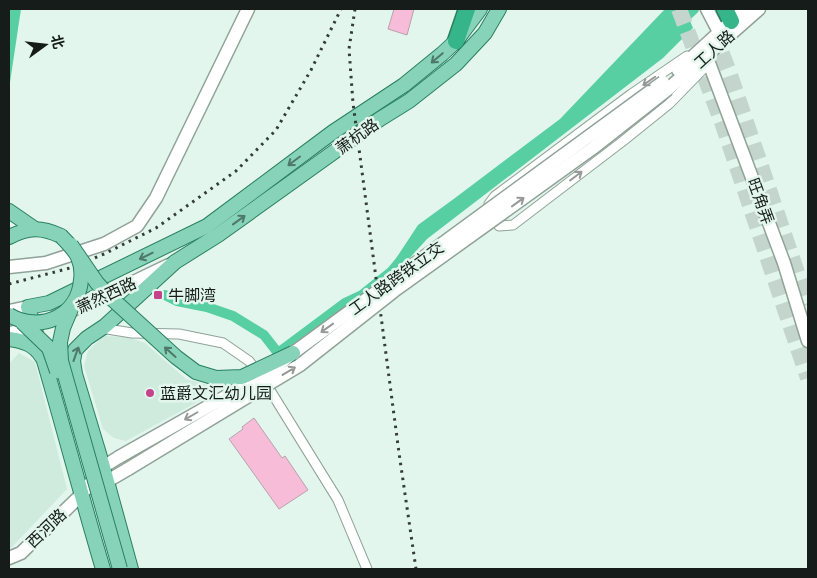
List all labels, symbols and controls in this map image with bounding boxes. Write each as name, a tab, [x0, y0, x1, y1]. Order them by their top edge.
north arrow	[20, 20, 70, 70]
street label: 工人路	[690, 26, 739, 72]
text: 北	[47, 33, 68, 51]
one-way arrow	[430, 53, 443, 64]
one-way arrow	[642, 76, 656, 86]
street label: 萧杭路	[332, 115, 382, 158]
one-way arrow	[287, 156, 301, 166]
one-way arrow	[569, 171, 583, 181]
street label: 旺角弄	[743, 175, 778, 227]
one-way arrow	[511, 196, 524, 207]
one-way arrow	[232, 215, 246, 225]
street label: 工人路跨铁立交	[345, 238, 447, 319]
one-way arrow	[138, 251, 153, 261]
street label: 萧然西路	[73, 273, 139, 318]
place label: 牛脚湾	[168, 286, 216, 305]
marker: 牛脚湾	[152, 289, 164, 301]
one-way arrow	[320, 323, 334, 333]
one-way arrow	[71, 346, 81, 362]
one-way arrow	[164, 346, 177, 358]
one-way arrow	[282, 366, 296, 376]
place label: 蓝爵文汇幼儿园	[160, 384, 272, 403]
marker: 蓝爵文汇幼儿园	[144, 387, 156, 399]
one-way arrow	[184, 412, 199, 421]
street label: 西河路	[22, 505, 70, 552]

